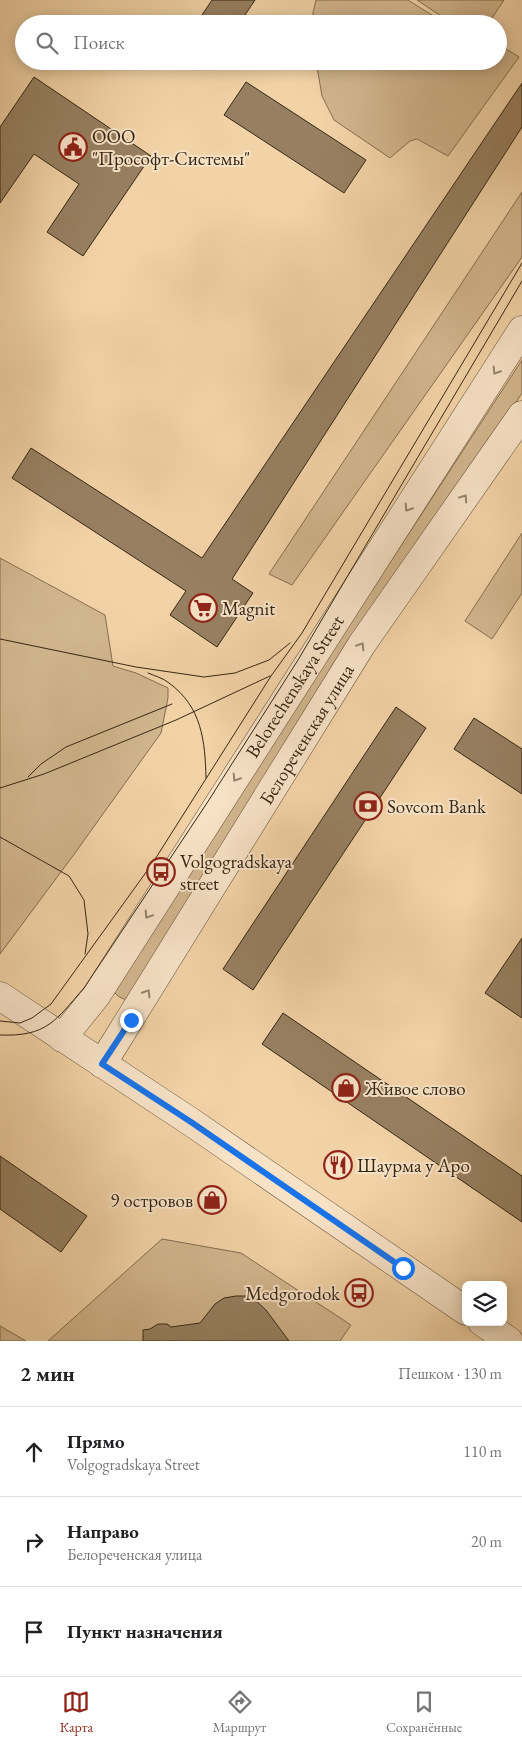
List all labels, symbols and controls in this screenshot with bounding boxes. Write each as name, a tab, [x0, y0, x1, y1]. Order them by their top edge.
search box	[15, 15, 507, 70]
icon: search	[33, 29, 61, 57]
text: Поиск	[73, 30, 125, 55]
place label: ООО "Прософт-Системы"	[92, 124, 250, 171]
public building icon: ООО "Прософт-Системы"	[58, 132, 88, 162]
one-way arrow	[492, 366, 502, 375]
one-way arrow	[458, 495, 467, 504]
one-way arrow	[405, 503, 415, 512]
supermarket icon: Magnit	[188, 593, 218, 623]
place label: Magnit	[222, 596, 275, 621]
street label: Belorechenskaya Street	[239, 610, 349, 762]
one-way arrow	[355, 643, 364, 652]
street label: Белореченская улица	[253, 659, 359, 809]
one-way arrow	[233, 772, 242, 782]
bank icon: Sovcom Bank	[353, 791, 383, 821]
place label: Sovcom Bank	[387, 794, 487, 819]
place label: Volgogradskaya street	[180, 849, 293, 896]
bus stop icon: Volgogradskaya street	[146, 857, 176, 887]
one-way arrow	[145, 909, 155, 918]
one-way arrow	[141, 990, 151, 999]
route end	[120, 1009, 143, 1032]
shop icon: Живое слово	[331, 1073, 361, 1103]
place label: Живое слово	[364, 1076, 466, 1101]
restaurant icon: Шаурма у Аро	[323, 1150, 353, 1180]
place label: Шаурма у Аро	[357, 1153, 470, 1178]
shop icon: 9 островов	[197, 1185, 227, 1215]
place label: 9 островов	[110, 1188, 193, 1213]
route start	[392, 1257, 415, 1280]
bus stop icon: Medgorodok	[344, 1278, 374, 1308]
place label: Medgorodok	[245, 1281, 341, 1306]
map controls	[462, 1281, 507, 1326]
button: layers	[462, 1281, 507, 1326]
text: 2 мин	[20, 1360, 75, 1387]
text: Пешком · 130 m	[398, 1363, 502, 1384]
text: Прямо	[67, 1429, 125, 1454]
icon: ahead	[20, 1438, 48, 1466]
text: 110 m	[463, 1441, 502, 1462]
text: Volgogradskaya Street	[67, 1454, 200, 1475]
text: Направо	[67, 1519, 139, 1544]
icon: right	[20, 1528, 48, 1556]
text: 20 m	[471, 1531, 502, 1552]
text: Белореченская улица	[67, 1544, 202, 1565]
icon: arrive	[20, 1618, 48, 1646]
text: Пункт назначения	[67, 1619, 223, 1644]
tab: Карта	[60, 1688, 93, 1736]
tab: Маршрут	[213, 1688, 266, 1736]
tab: Сохранённые	[386, 1688, 462, 1736]

